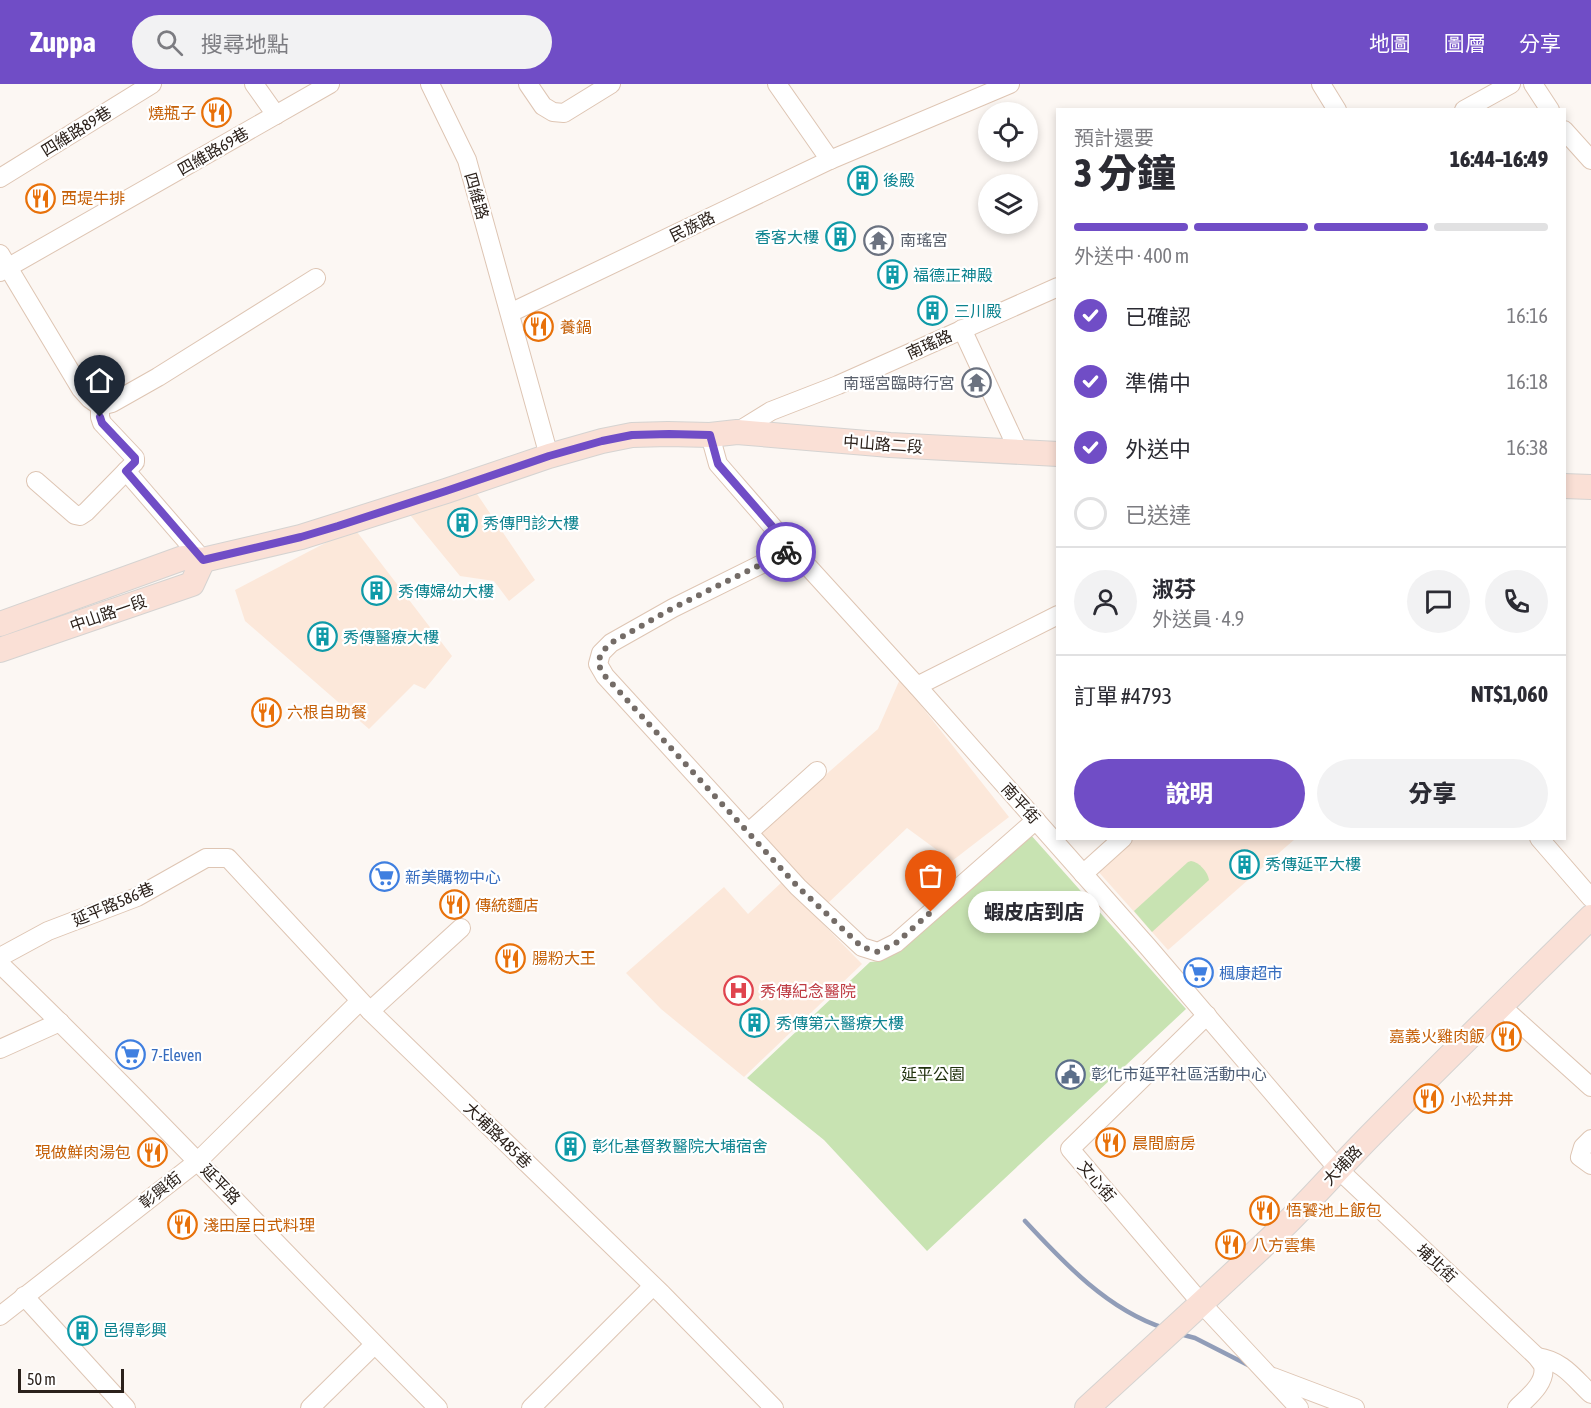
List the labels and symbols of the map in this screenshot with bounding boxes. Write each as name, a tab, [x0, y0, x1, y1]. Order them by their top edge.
restaurant icon: 燒瓶子	[201, 97, 233, 129]
street label: 四維路89巷	[38, 102, 114, 160]
place label: 燒瓶子	[148, 104, 196, 122]
street label: 四維路69巷	[174, 123, 252, 179]
building icon: 後殿	[846, 164, 878, 196]
street label: 四維路	[462, 170, 492, 222]
place label: 後殿	[883, 171, 915, 189]
restaurant icon: 西堤牛排	[24, 182, 56, 214]
place label: 西堤牛排	[61, 189, 125, 207]
street label: 民族路	[666, 207, 718, 245]
building icon: 香客大樓	[824, 221, 856, 253]
temple icon: 南瑤宮	[863, 224, 895, 256]
place label: 香客大樓	[755, 228, 819, 246]
place label: 南瑤宮	[900, 231, 948, 249]
building icon: 福德正神殿	[876, 259, 908, 291]
place label: 福德正神殿	[913, 266, 993, 284]
building icon: 三川殿	[917, 295, 949, 327]
place label: 三川殿	[954, 302, 1002, 320]
restaurant icon: 養鍋	[523, 311, 555, 343]
place label: 養鍋	[560, 318, 592, 336]
street label: 南瑤路	[903, 326, 955, 362]
pin	[74, 355, 125, 417]
temple icon: 南瑶宮臨時行宮	[960, 367, 992, 399]
place label: 南瑶宮臨時行宮	[843, 374, 955, 392]
street label: 中山路二段	[842, 432, 924, 456]
building icon: 秀傳門診大樓	[446, 507, 478, 539]
place label: 秀傳門診大樓	[483, 514, 579, 532]
courier	[756, 522, 816, 582]
building icon: 秀傳婦幼大樓	[361, 575, 393, 607]
place label: 秀傳婦幼大樓	[398, 582, 494, 600]
street label: 中山路一段	[67, 591, 149, 635]
building icon: 秀傳醫療大樓	[306, 621, 338, 653]
place label: 秀傳醫療大樓	[343, 628, 439, 646]
restaurant icon: 六根自助餐	[250, 696, 282, 728]
place label: 六根自助餐	[287, 703, 367, 721]
street label: 南平街	[998, 779, 1044, 827]
building icon: 秀傳延平大樓	[1228, 848, 1260, 880]
pin	[905, 850, 956, 912]
place label: 秀傳延平大樓	[1265, 855, 1361, 873]
supermarket icon: 新美購物中心	[368, 861, 400, 893]
place label: 新美購物中心	[405, 868, 501, 886]
street label: 延平路586巷	[70, 879, 156, 929]
restaurant icon: 傳統麵店	[438, 889, 470, 921]
callout: 蝦皮店到店	[967, 891, 1099, 933]
place label: 傳統麵店	[475, 896, 539, 914]
restaurant icon: 腸粉大王	[495, 942, 527, 974]
place label: 腸粉大王	[532, 949, 596, 967]
supermarket icon: 楓康超市	[1182, 957, 1214, 989]
place label: 楓康超市	[1219, 964, 1283, 982]
hospital icon: 秀傳紀念醫院	[723, 975, 755, 1007]
place label: 秀傳紀念醫院	[760, 982, 856, 1000]
building icon: 秀傳第六醫療大樓	[739, 1007, 771, 1039]
place label: 秀傳第六醫療大樓	[776, 1014, 904, 1032]
restaurant icon: 嘉義火雞肉飯	[1490, 1020, 1522, 1052]
place label: 嘉義火雞肉飯	[1389, 1027, 1485, 1045]
supermarket icon: 7-Eleven	[114, 1039, 146, 1071]
place label: 7-Eleven	[151, 1046, 202, 1064]
public building icon: 彰化市延平社區活動中心	[1054, 1058, 1086, 1090]
park label: 延平公園	[901, 1065, 965, 1083]
place label: 彰化市延平社區活動中心	[1091, 1065, 1267, 1083]
restaurant icon: 小松丼丼	[1413, 1083, 1445, 1115]
place label: 小松丼丼	[1450, 1090, 1514, 1108]
street label: 大埔路485巷	[461, 1098, 535, 1172]
restaurant icon: 晨間廚房	[1095, 1127, 1127, 1159]
building icon: 彰化基督教醫院大埔宿舍	[555, 1130, 587, 1162]
place label: 晨間廚房	[1132, 1134, 1196, 1152]
restaurant icon: 現做鮮肉湯包	[136, 1136, 168, 1168]
place label: 彰化基督教醫院大埔宿舍	[592, 1137, 768, 1155]
street label: 大埔路	[1319, 1141, 1365, 1189]
place label: 現做鮮肉湯包	[35, 1143, 131, 1161]
street label: 文心街	[1074, 1157, 1120, 1205]
street label: 延平路	[198, 1160, 244, 1208]
street label: 彰興街	[136, 1168, 184, 1212]
restaurant icon: 悟饕池上飯包	[1249, 1194, 1281, 1226]
place label: 悟饕池上飯包	[1286, 1201, 1382, 1219]
restaurant icon: 淺田屋日式料理	[166, 1209, 198, 1241]
place label: 淺田屋日式料理	[203, 1216, 315, 1234]
restaurant icon: 八方雲集	[1215, 1229, 1247, 1261]
place label: 八方雲集	[1252, 1236, 1316, 1254]
street label: 埔北街	[1413, 1240, 1461, 1286]
building icon: 邑得彰興	[66, 1314, 98, 1346]
place label: 邑得彰興	[103, 1321, 167, 1339]
scale bar	[18, 1366, 124, 1394]

